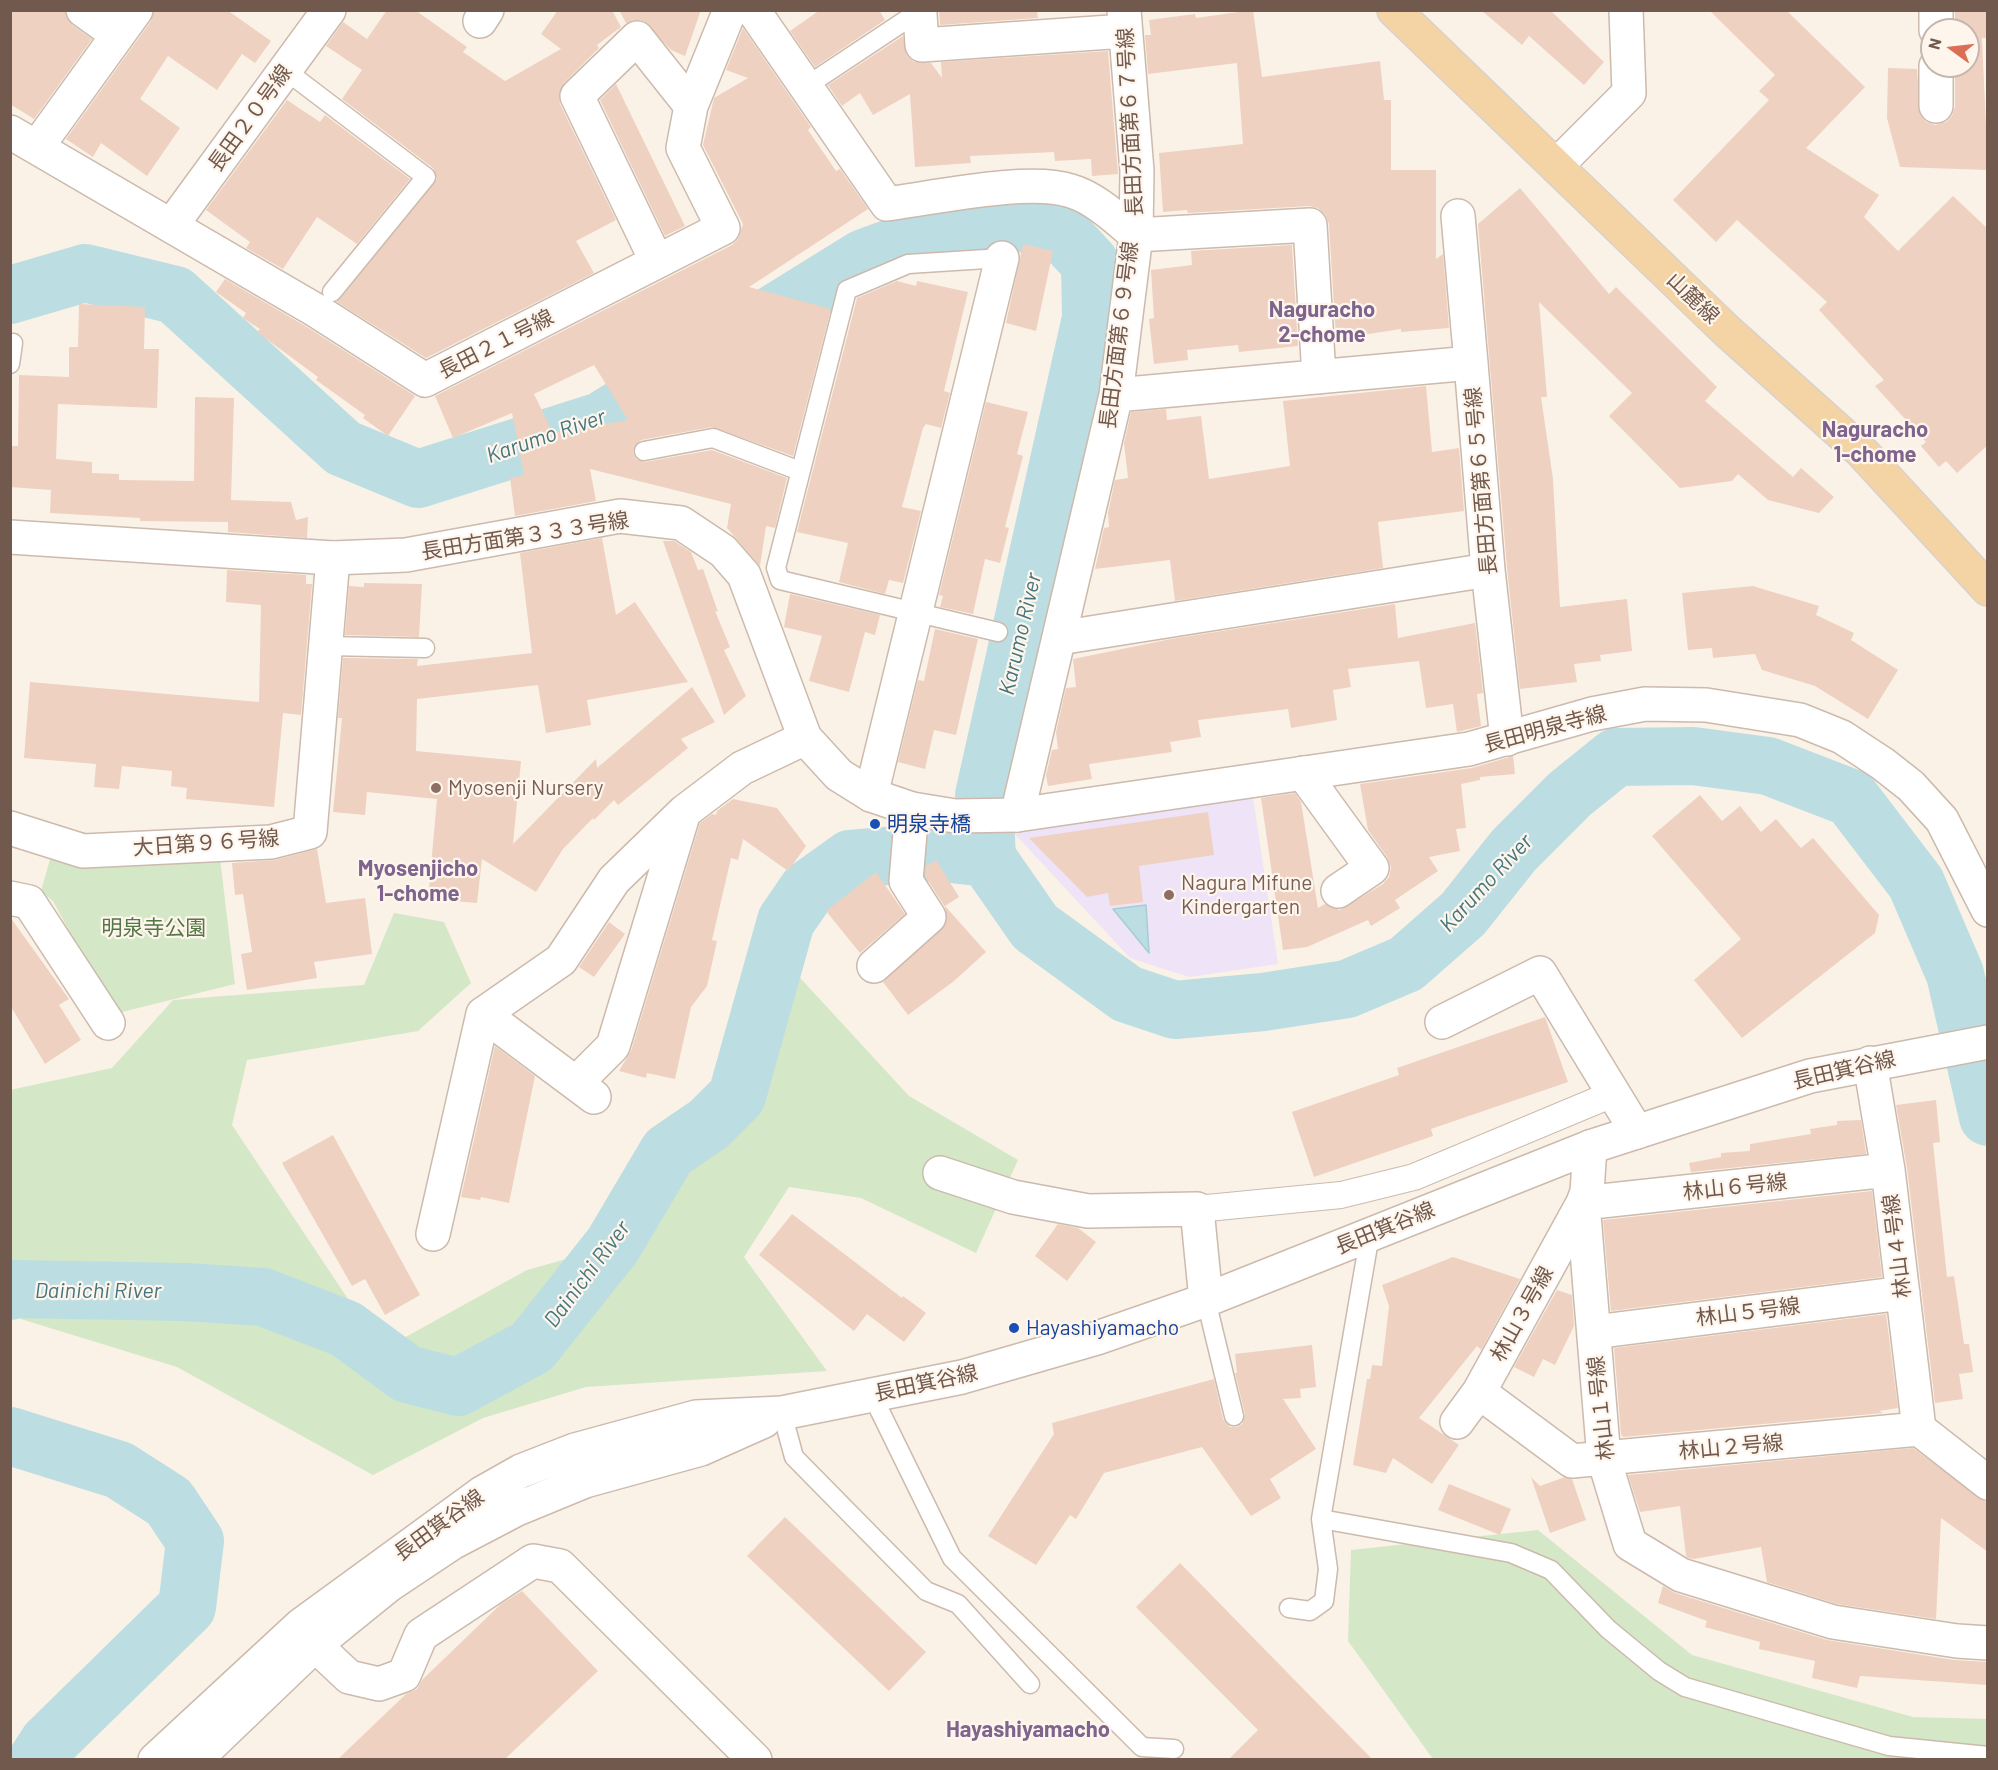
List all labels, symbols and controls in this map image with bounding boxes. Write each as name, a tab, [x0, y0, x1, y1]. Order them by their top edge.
north arrow	[1920, 18, 1980, 78]
street label: 長田方面第６７号線	[1112, 27, 1148, 217]
text: N	[1924, 36, 1945, 51]
street label: 長田２０号線	[203, 60, 297, 176]
street label: 長田方面第６９号線	[1095, 240, 1143, 430]
street label: 山麓線	[1662, 267, 1724, 329]
district label: Naguracho 2-chome	[1269, 297, 1375, 348]
street label: 長田２１号線	[434, 304, 558, 384]
street label: 長田方面第６５号線	[1460, 386, 1502, 576]
water label: Karumo River	[483, 403, 609, 469]
district label: Naguracho 1-chome	[1822, 417, 1928, 469]
street label: 長田方面第３３３号線	[419, 507, 631, 565]
water label: Karumo River	[993, 570, 1047, 698]
street label: 長田明泉寺線	[1481, 701, 1609, 757]
place label: Myosenji Nursery	[448, 775, 603, 801]
marker: Myosenji Nursery	[429, 781, 443, 795]
place label: 明泉寺橋	[887, 811, 971, 837]
marker: 明泉寺橋	[868, 817, 882, 831]
street label: 大日第９６号線	[132, 825, 280, 861]
water label: Karumo River	[1434, 828, 1538, 938]
district label: Myosenjicho 1-chome	[358, 856, 478, 908]
place label: Nagura Mifune Kindergarten	[1181, 870, 1312, 920]
marker: Nagura Mifune Kindergarten	[1162, 888, 1176, 902]
park label: 明泉寺公園	[102, 915, 206, 941]
street label: 長田箕谷線	[1790, 1046, 1898, 1094]
street label: 林山６号線	[1681, 1169, 1789, 1205]
street label: 林山４号線	[1878, 1192, 1916, 1300]
street label: 長田箕谷線	[1332, 1197, 1438, 1259]
water label: Dainichi River	[538, 1215, 636, 1333]
street label: 林山３号線	[1486, 1262, 1558, 1366]
water label: Dainichi River	[35, 1278, 161, 1304]
street label: 林山５号線	[1694, 1293, 1802, 1331]
place label: Hayashiyamacho	[1026, 1315, 1179, 1341]
marker: Hayashiyamacho	[1007, 1321, 1021, 1335]
street label: 林山１号線	[1583, 1354, 1619, 1462]
street label: 長田箕谷線	[872, 1360, 980, 1406]
street label: 林山２号線	[1678, 1430, 1784, 1464]
street label: 長田箕谷線	[389, 1484, 489, 1566]
district label: Hayashiyamacho	[946, 1717, 1110, 1743]

